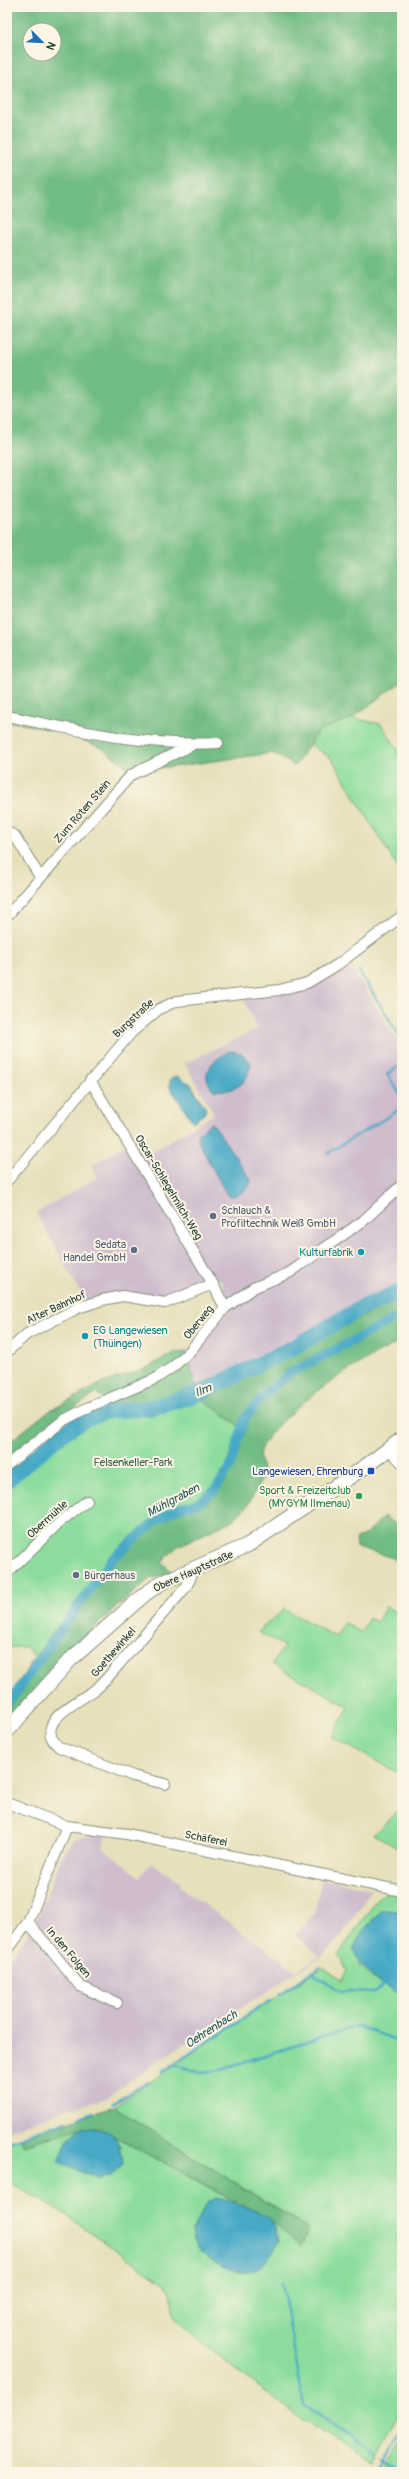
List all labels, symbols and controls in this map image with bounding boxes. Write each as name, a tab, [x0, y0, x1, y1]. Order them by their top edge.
north arrow	[22, 22, 62, 62]
text: N	[43, 40, 58, 52]
street label: Zum Roten Stein	[51, 777, 113, 846]
street label: Burgstraße	[110, 996, 157, 1041]
street label: Oscar-Schlegelmilch-Weg	[132, 1132, 205, 1242]
place label: Schlauch & Profiltechnik Weiß GmbH	[221, 1204, 336, 1230]
marker: Schlauch & Profiltechnik Weiß GmbH	[208, 1211, 218, 1221]
place label: Sedata Handel GmbH	[63, 1238, 126, 1264]
marker: Sedata Handel GmbH	[129, 1245, 139, 1255]
place label: Kulturfabrik	[299, 1246, 353, 1259]
marker: Kulturfabrik	[356, 1247, 366, 1257]
street label: Alter Bahnhof	[24, 1288, 89, 1327]
street label: Oberweg	[181, 1302, 216, 1342]
place label: EG Langewiesen (Thüingen)	[93, 1324, 168, 1350]
marker: EG Langewiesen (Thüingen)	[80, 1331, 90, 1341]
water label: Ilm	[192, 1380, 215, 1401]
park label: Felsenkeller-Park	[93, 1456, 173, 1469]
place label: Langewiesen, Ehrenburg	[252, 1465, 363, 1478]
marker: Langewiesen, Ehrenburg	[366, 1466, 376, 1476]
water label: Mühlgraben	[144, 1480, 203, 1521]
place label: Sport & Freizeitclub (MYGYM Ilmenau)	[259, 1484, 351, 1510]
marker: Sport & Freizeitclub (MYGYM Ilmenau)	[354, 1491, 364, 1501]
street label: Obermühle	[24, 1497, 71, 1541]
street label: Obere Hauptstraße	[151, 1548, 236, 1595]
place label: Bürgerhaus	[84, 1569, 135, 1582]
marker: Bürgerhaus	[71, 1570, 81, 1580]
street label: Goethewinkel	[88, 1625, 139, 1680]
street label: Schäferei	[184, 1828, 228, 1849]
street label: In den Folgen	[44, 1924, 94, 1980]
water label: Oehrenbach	[182, 2006, 241, 2052]

